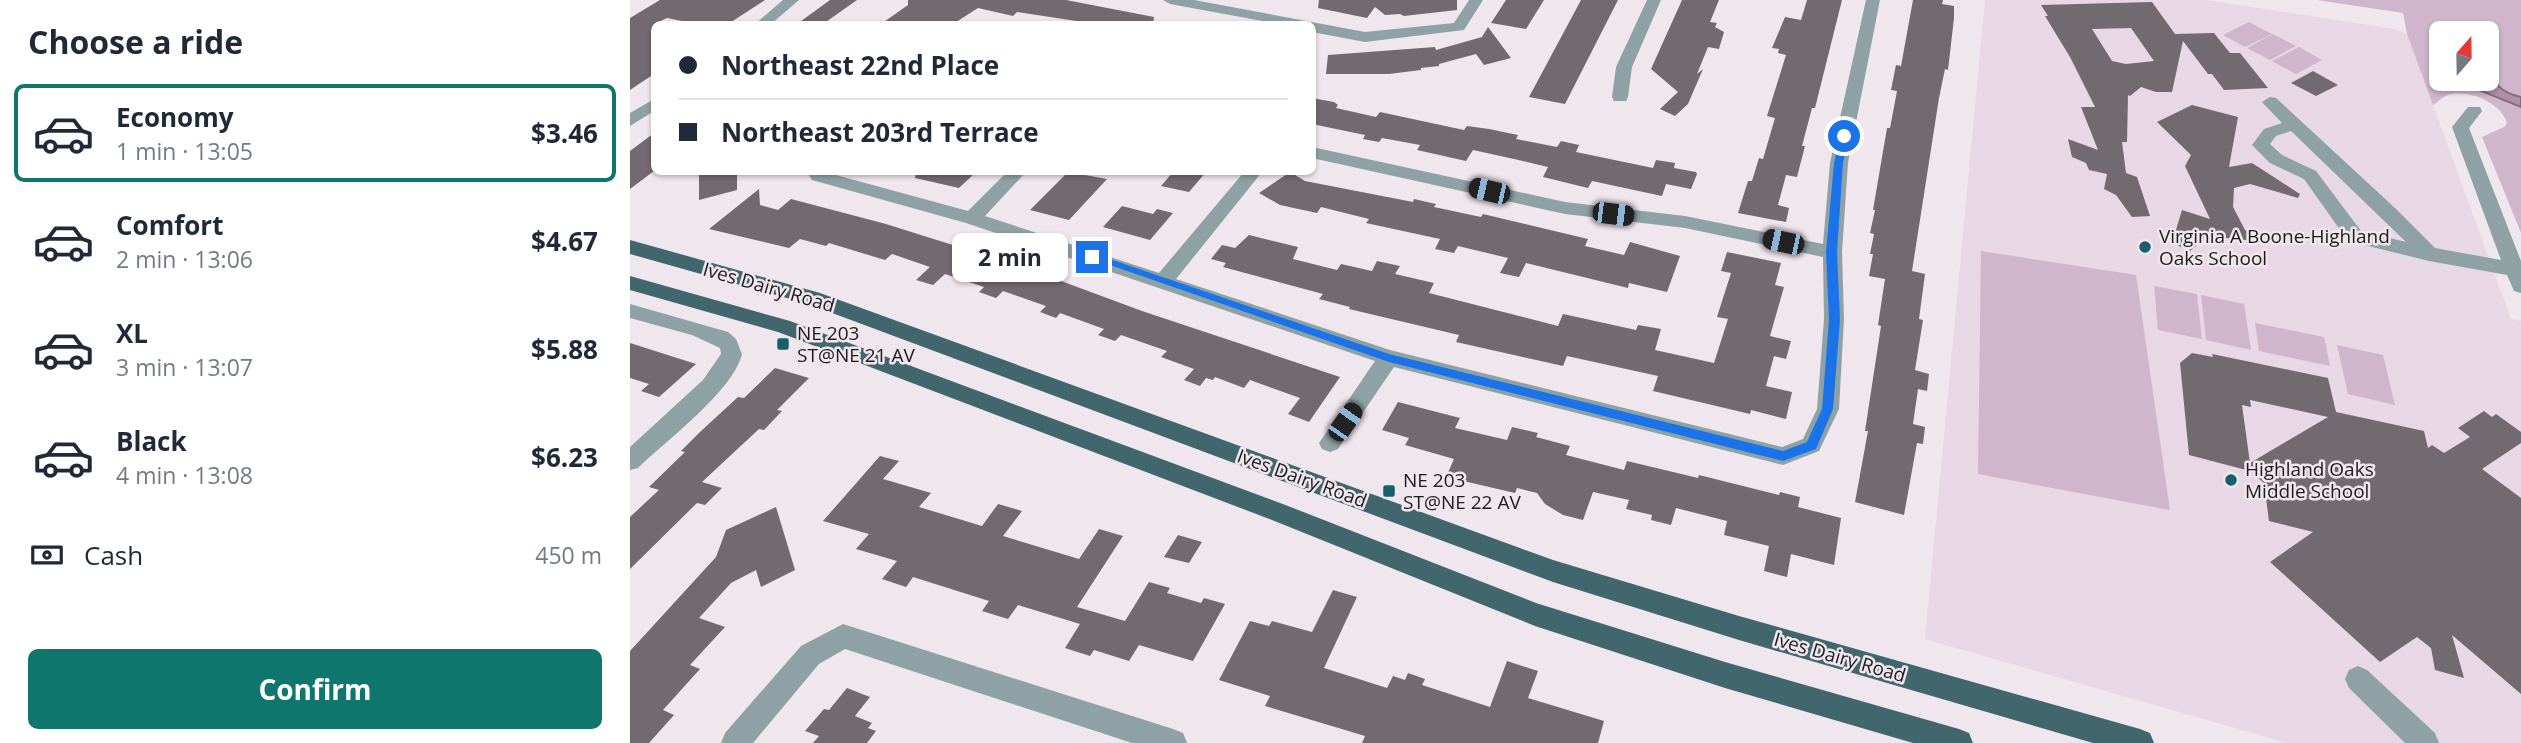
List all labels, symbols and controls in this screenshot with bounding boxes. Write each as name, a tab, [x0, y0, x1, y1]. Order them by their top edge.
text: Choose a ride	[28, 20, 243, 63]
north arrow	[2429, 21, 2499, 91]
map controls	[2429, 21, 2499, 91]
text: Northeast 22nd Place	[721, 47, 999, 83]
text: Economy	[116, 99, 234, 135]
icon: car	[32, 102, 95, 165]
text: Northeast 203rd Terrace	[721, 114, 1039, 150]
text: $3.46	[531, 115, 598, 151]
route start	[1828, 120, 1860, 152]
text: 1 min · 13:05	[116, 135, 253, 167]
car	[1467, 176, 1512, 206]
car	[1591, 201, 1636, 227]
text: Comfort	[116, 207, 223, 243]
icon: car	[32, 210, 95, 273]
text: $4.67	[531, 223, 598, 259]
place label: Virginia A Boone-Highland Oaks School	[2159, 223, 2390, 271]
car	[1761, 227, 1806, 257]
callout: 2 min	[952, 232, 1068, 282]
marker: Virginia A Boone-Highland Oaks School	[2137, 239, 2153, 255]
text: 2 min	[978, 241, 1042, 273]
route end	[1076, 241, 1108, 273]
text: 2 min · 13:06	[116, 243, 253, 275]
street label: Ives Dairy Road	[700, 256, 838, 318]
text: XL	[116, 315, 148, 351]
icon: car	[32, 318, 95, 381]
place label: NE 203 ST@NE 21 AV	[797, 320, 915, 368]
text: $5.88	[531, 331, 598, 367]
marker: NE 203 ST@NE 21 AV	[775, 336, 791, 352]
text: 3 min · 13:07	[116, 351, 253, 383]
car	[1325, 399, 1366, 445]
text: Black	[116, 423, 187, 459]
icon: car	[32, 426, 95, 489]
text: $6.23	[531, 439, 598, 475]
street label: Ives Dairy Road	[1234, 442, 1370, 514]
place label: Highland Oaks Middle School	[2245, 456, 2374, 504]
text: 4 min · 13:08	[116, 459, 253, 491]
place label: NE 203 ST@NE 22 AV	[1403, 467, 1521, 515]
marker: Highland Oaks Middle School	[2223, 472, 2239, 488]
marker: NE 203 ST@NE 22 AV	[1381, 483, 1397, 499]
icon: cash	[28, 536, 66, 574]
text: Cash	[84, 537, 143, 573]
text: 450 m	[535, 539, 602, 571]
street label: Ives Dairy Road	[1771, 626, 1909, 688]
button: Confirm	[28, 649, 602, 729]

